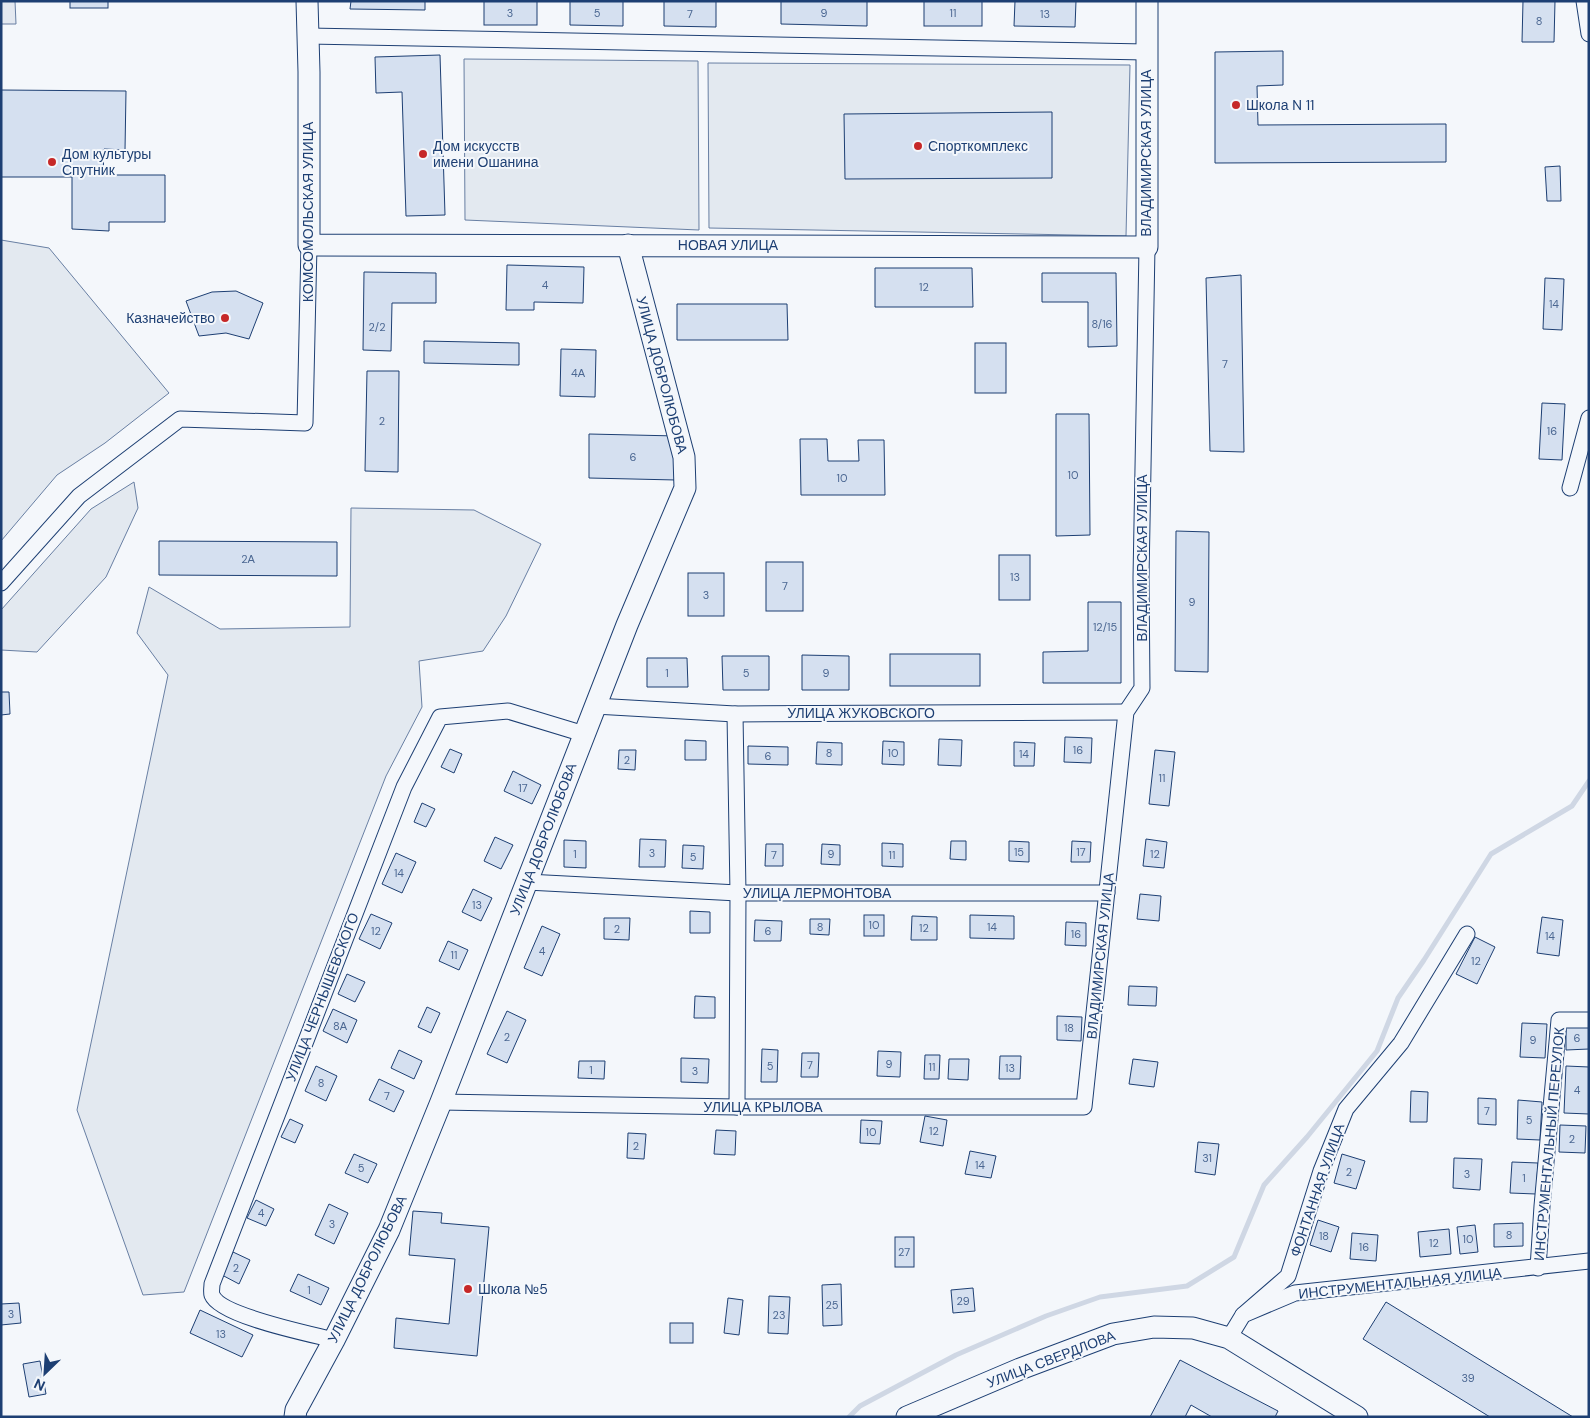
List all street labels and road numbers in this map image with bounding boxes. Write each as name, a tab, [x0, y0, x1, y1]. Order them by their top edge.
street label: ВЛАДИМИРСКАЯ УЛИЦА	[1137, 69, 1155, 237]
street label: КОМСОМОЛЬСКАЯ УЛИЦА	[299, 121, 317, 302]
street label: НОВАЯ УЛИЦА	[678, 236, 779, 254]
street label: УЛИЦА ДОБРОЛЮБОВА	[632, 294, 692, 456]
street label: ВЛАДИМИРСКАЯ УЛИЦА	[1133, 474, 1151, 642]
street label: УЛИЦА ЖУКОВСКОГО	[787, 704, 935, 722]
street label: УЛИЦА ДОБРОЛЮБОВА	[506, 760, 581, 918]
street label: ВЛАДИМИРСКАЯ УЛИЦА	[1082, 871, 1118, 1040]
street label: УЛИЦА ЛЕРМОНТОВА	[743, 884, 892, 902]
street label: УЛИЦА ЧЕРНЫШЕВСКОГО	[281, 910, 363, 1084]
street label: ИНСТРУМЕНТАЛЬНЫЙ ПЕРЕУЛОК	[1530, 1026, 1568, 1262]
street label: УЛИЦА КРЫЛОВА	[703, 1098, 823, 1116]
street label: ФОНТАННАЯ УЛИЦА	[1286, 1120, 1348, 1259]
street label: УЛИЦА ДОБРОЛЮБОВА	[323, 1192, 411, 1346]
street label: ИНСТРУМЕНТАЛЬНАЯ УЛИЦА	[1298, 1263, 1503, 1303]
street label: УЛИЦА СВЕРДЛОВА	[984, 1326, 1118, 1392]

